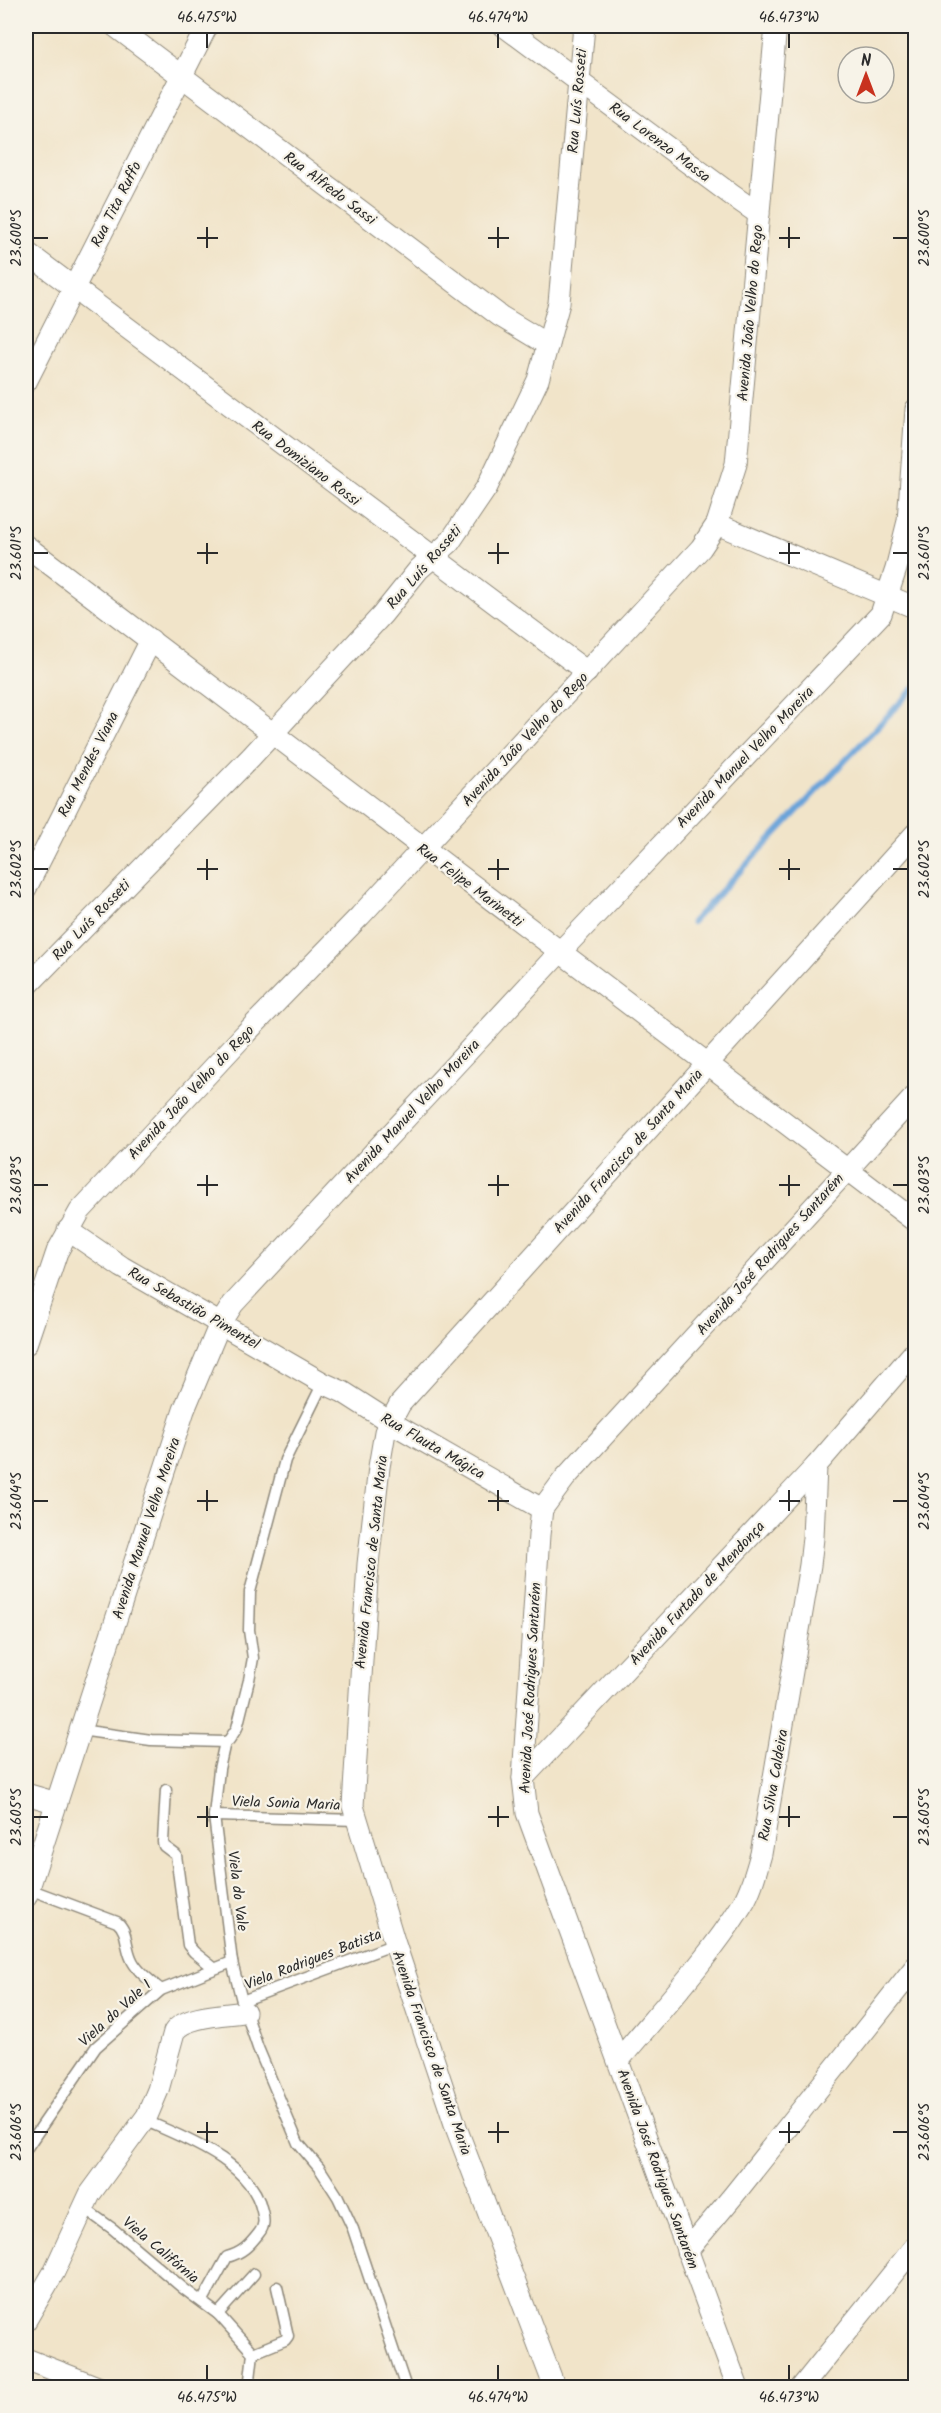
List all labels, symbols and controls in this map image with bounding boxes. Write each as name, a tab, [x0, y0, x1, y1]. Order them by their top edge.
text: 46.475°W	[177, 6, 237, 30]
text: 46.474°W	[468, 6, 528, 30]
text: 46.473°W	[759, 6, 820, 30]
north arrow	[836, 45, 896, 105]
street label: Rua Luís Rosseti	[561, 46, 595, 154]
text: N	[861, 49, 871, 74]
street label: Rua Lorenzo Massa	[604, 97, 715, 189]
street label: Rua Alfredo Sassi	[278, 146, 382, 233]
street label: Rua Tita Ruffo	[85, 157, 149, 252]
text: 23.600°S	[5, 209, 29, 267]
text: 23.600°S	[913, 209, 937, 267]
street label: Avenida João Velho do Rego	[731, 224, 771, 402]
street label: Rua Domiziano Rossi	[246, 415, 366, 514]
street label: Rua Luís Rosseti	[381, 519, 469, 615]
text: 23.601°S	[5, 526, 29, 580]
text: 23.601°S	[913, 526, 937, 580]
street label: Avenida João Velho do Rego	[457, 667, 595, 813]
street label: Avenida Manuel Velho Moreira	[671, 681, 820, 834]
street label: Rua Mendes Viana	[52, 707, 126, 822]
street label: Rua Felipe Marinetti	[411, 838, 529, 935]
text: 23.602°S	[5, 840, 29, 898]
text: 23.602°S	[913, 840, 937, 898]
street label: Rua Luís Rosseti	[47, 874, 138, 967]
street label: Avenida João Velho do Rego	[123, 1020, 261, 1166]
street label: Avenida Manuel Velho Moreira	[339, 1034, 486, 1189]
street label: Avenida Francisco de Santa Maria	[548, 1064, 710, 1240]
text: 23.603°S	[5, 1156, 29, 1214]
text: 23.603°S	[913, 1156, 937, 1214]
street label: Avenida José Rodrigues Santarém	[691, 1168, 850, 1341]
street label: Rua Sebastião Pimentel	[123, 1261, 264, 1357]
street label: Rua Flauta Mágica	[376, 1407, 489, 1487]
street label: Avenida Manuel Velho Moreira	[106, 1434, 188, 1622]
street label: Avenida Francisco de Santa Maria	[349, 1454, 395, 1670]
text: 23.604°S	[5, 1472, 29, 1530]
text: 23.604°S	[913, 1472, 937, 1530]
street label: Avenida Furtado de Mendonça	[624, 1516, 771, 1671]
street label: Avenida José Rodrigues Santarém	[513, 1582, 549, 1794]
street label: Rua Silva Caldeira	[752, 1727, 796, 1843]
text: 23.605°S	[5, 1788, 29, 1846]
text: 23.605°S	[913, 1788, 937, 1846]
street label: Viela Sonia Maria	[231, 1790, 341, 1818]
street label: Viela do Vale	[220, 1850, 254, 1933]
street label: Viela Rodrigues Batista	[241, 1923, 385, 1997]
street label: Avenida Francisco de Santa Maria	[385, 1948, 477, 2159]
street label: Viela do Vale I	[74, 1974, 158, 2053]
street label: Avenida José Rodrigues Santarém	[610, 2066, 705, 2273]
text: 23.606°S	[5, 2103, 29, 2161]
text: 23.606°S	[913, 2103, 937, 2161]
street label: Viela Califórnia	[117, 2211, 204, 2290]
text: 46.475°W	[177, 2386, 237, 2410]
text: 46.474°W	[468, 2386, 528, 2410]
text: 46.473°W	[759, 2386, 820, 2410]

